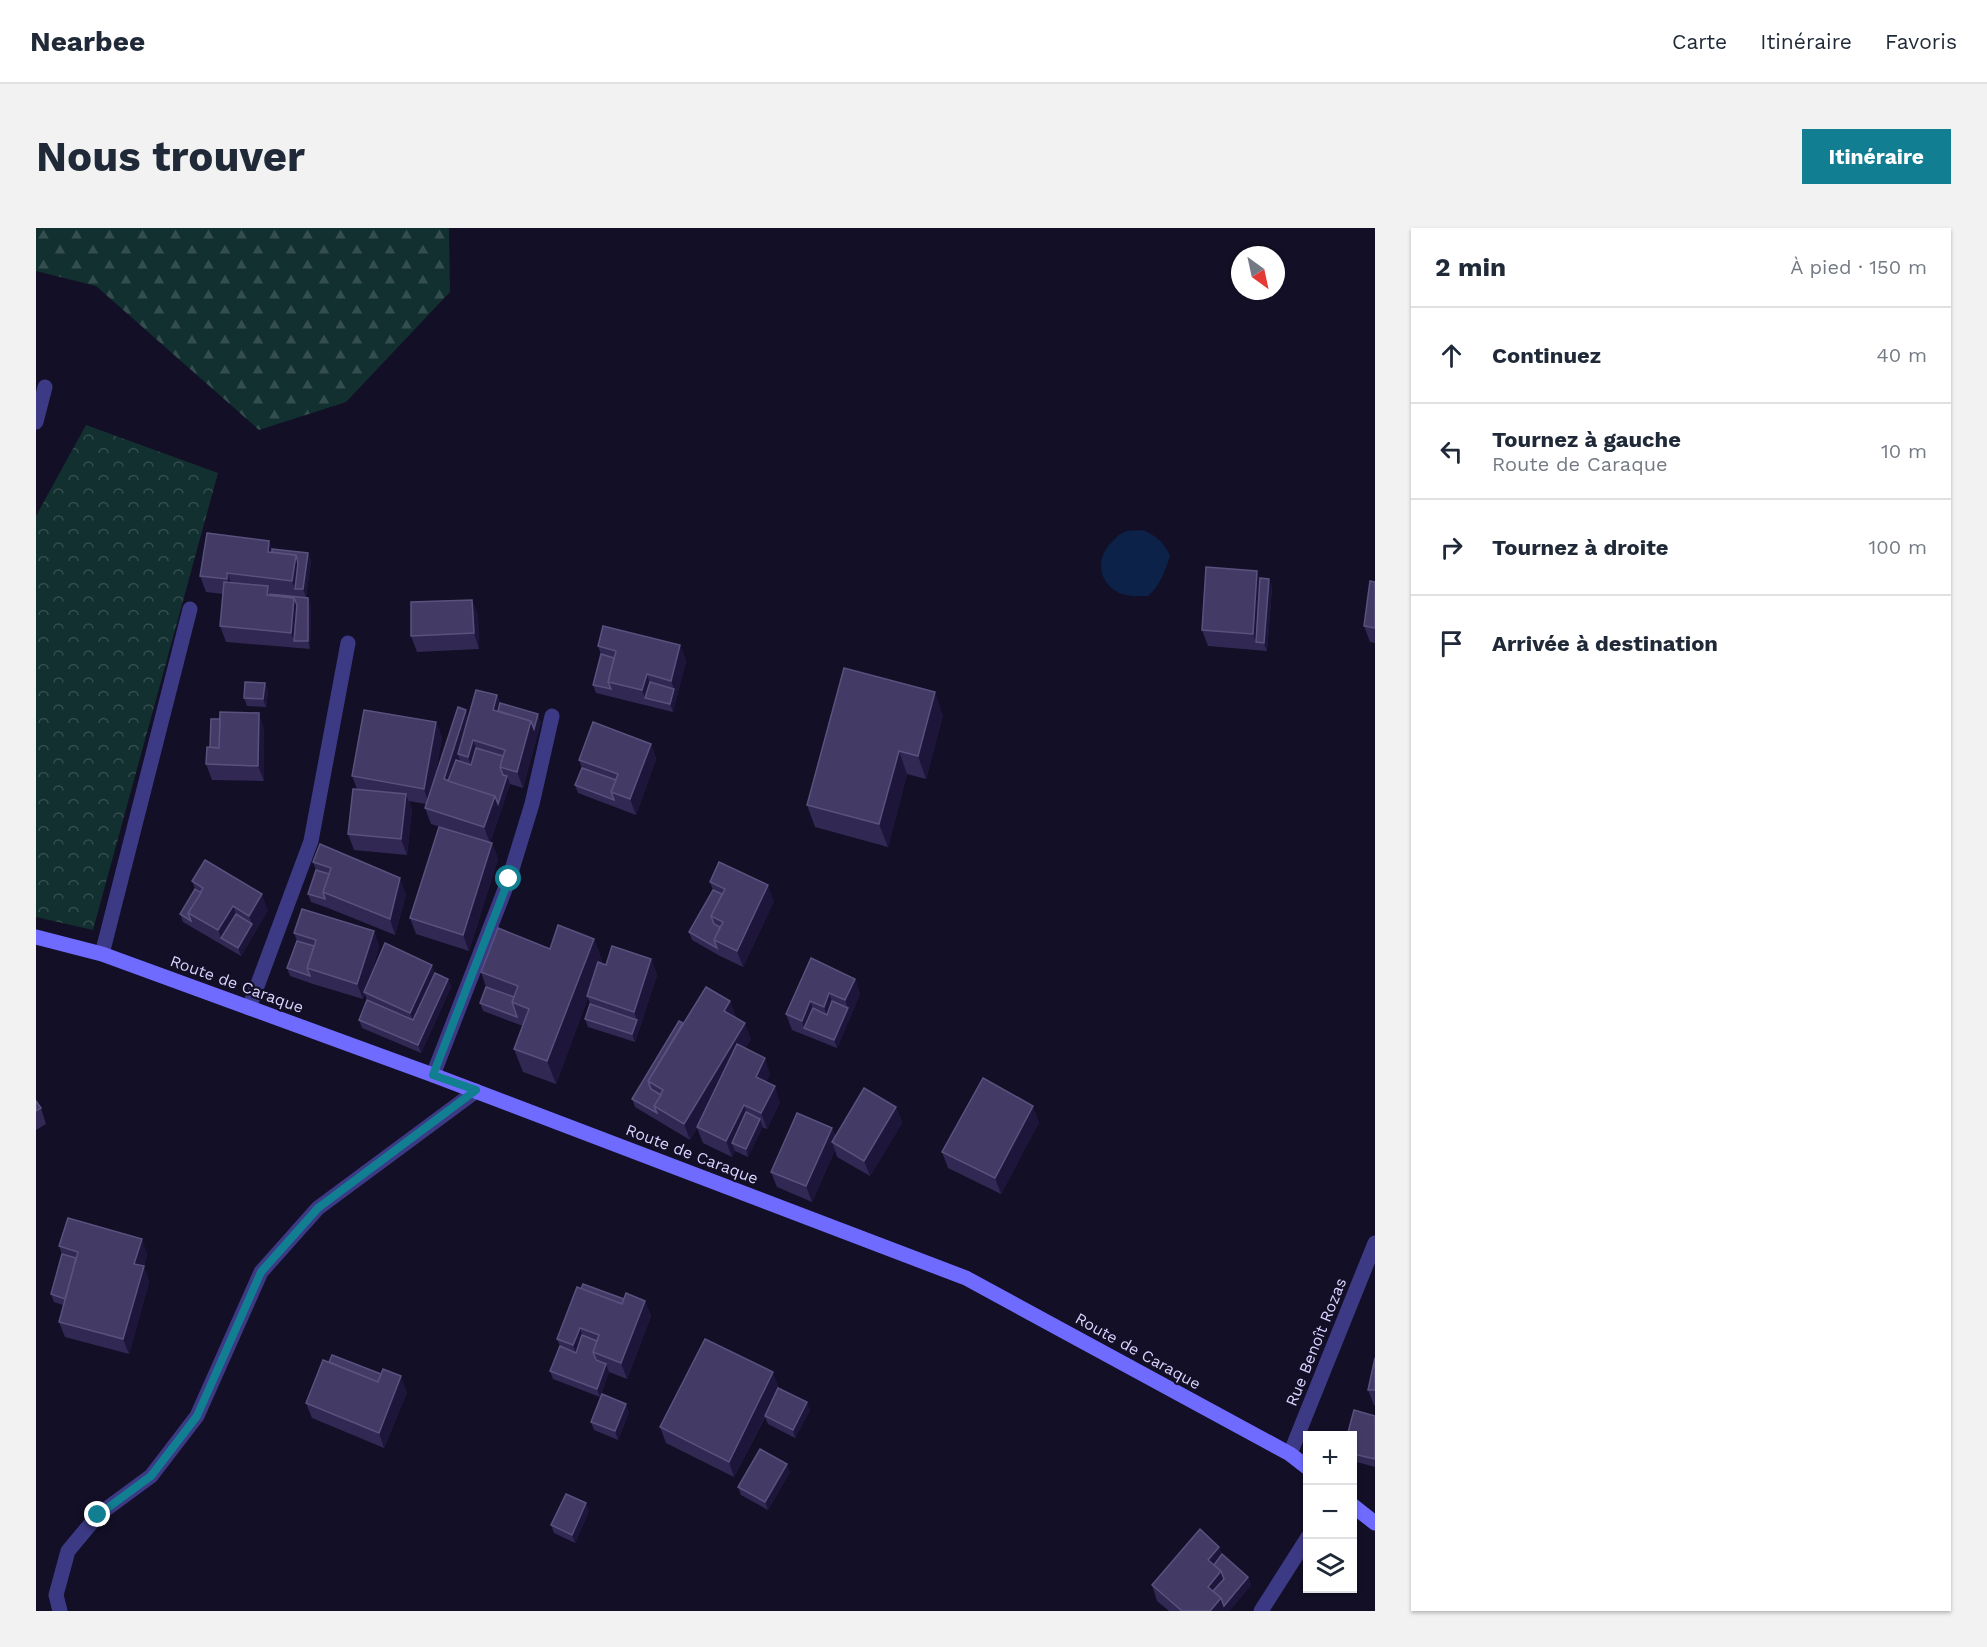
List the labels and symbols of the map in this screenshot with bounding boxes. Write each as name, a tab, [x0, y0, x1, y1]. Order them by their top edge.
north arrow	[1231, 246, 1285, 300]
route start	[495, 865, 521, 891]
street label: Route de Caraque	[168, 951, 306, 1017]
street label: Route de Caraque	[623, 1120, 761, 1188]
street label: Rue Benoît Rozas	[1282, 1275, 1350, 1409]
street label: Route de Caraque	[1072, 1309, 1204, 1393]
route end	[84, 1501, 110, 1527]

